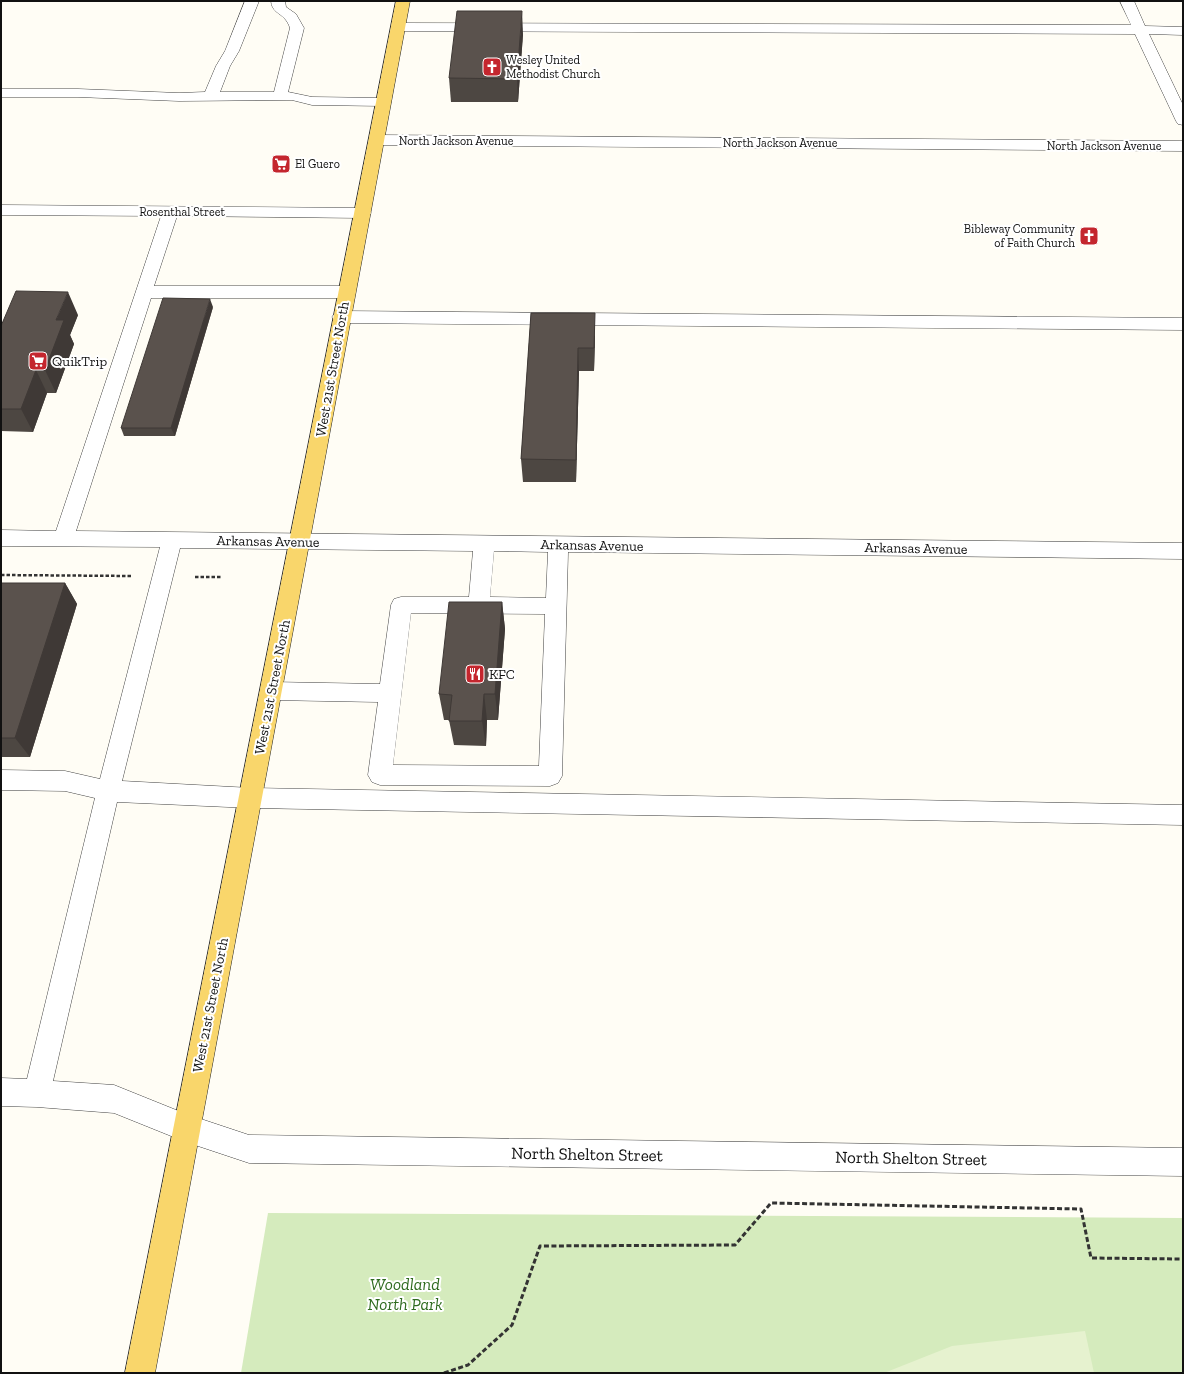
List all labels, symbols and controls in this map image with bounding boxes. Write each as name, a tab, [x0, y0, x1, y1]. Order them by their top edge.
place label: Wesley United Methodist Church	[506, 53, 600, 81]
church icon: Wesley United Methodist Church	[481, 56, 503, 78]
street label: North Jackson Avenue	[399, 134, 514, 148]
street label: North Jackson Avenue	[723, 136, 838, 150]
street label: North Jackson Avenue	[1047, 139, 1162, 153]
supermarket icon: El Guero	[270, 153, 292, 175]
place label: El Guero	[295, 157, 340, 171]
street label: Rosenthal Street	[139, 205, 225, 219]
place label: Bibleway Community of Faith Church	[964, 222, 1076, 250]
church icon: Bibleway Community of Faith Church	[1078, 225, 1100, 247]
street label: West 21st Street North	[312, 300, 353, 438]
supermarket icon: QuikTrip	[27, 350, 49, 372]
place label: QuikTrip	[52, 353, 107, 370]
street label: Arkansas Avenue	[216, 532, 320, 551]
street label: Arkansas Avenue	[540, 536, 644, 555]
street label: Arkansas Avenue	[864, 539, 968, 558]
street label: West 21st Street North	[251, 618, 294, 756]
restaurant icon: KFC	[464, 663, 486, 685]
place label: KFC	[489, 666, 515, 683]
street label: West 21st Street North	[189, 936, 232, 1074]
street label: North Shelton Street	[511, 1143, 664, 1165]
street label: North Shelton Street	[835, 1147, 988, 1169]
park label: Woodland North Park	[367, 1274, 443, 1314]

